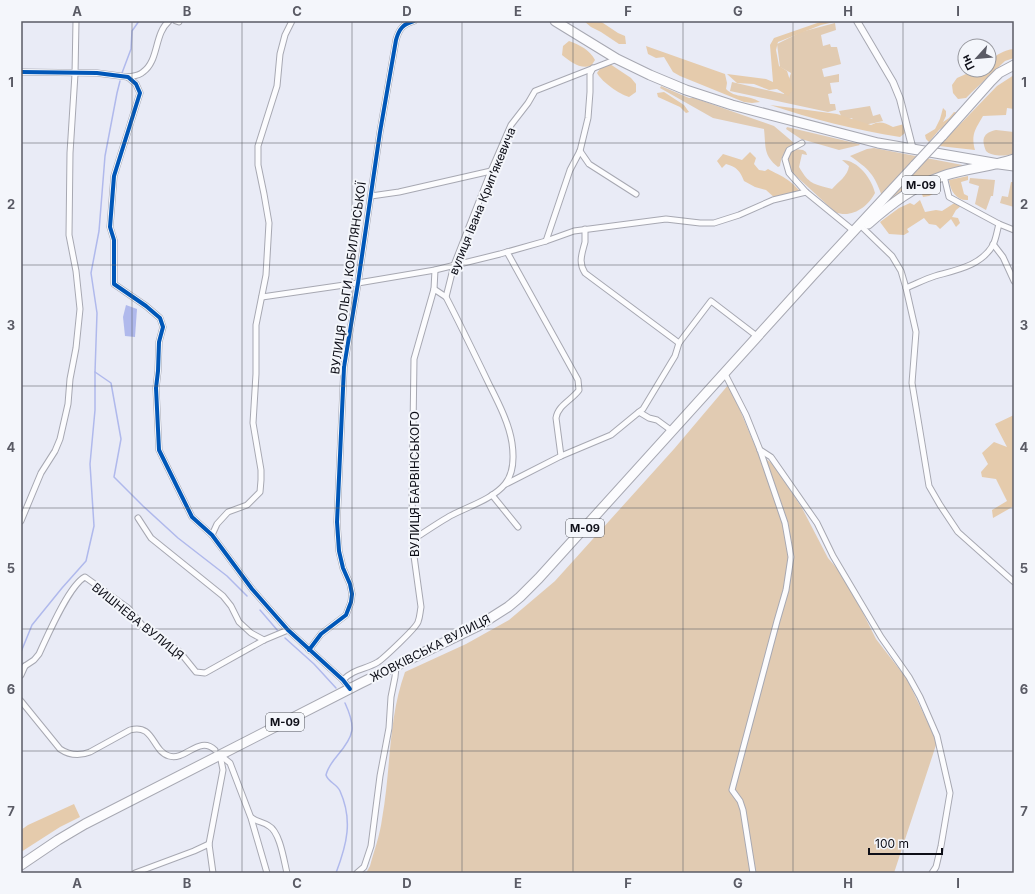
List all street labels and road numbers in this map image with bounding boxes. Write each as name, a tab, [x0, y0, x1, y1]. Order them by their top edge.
street label: вулиця Івана Крипʼякевича	[446, 125, 518, 277]
road number: М-09	[902, 176, 940, 194]
street label: ВУЛИЦЯ ОЛЬГИ КОБИЛЯНСЬКОЇ	[327, 180, 369, 375]
street label: ВУЛИЦЯ БАРВІНСЬКОГО	[407, 411, 422, 557]
road number: М-09	[566, 519, 604, 537]
street label: ВИШНЕВА ВУЛИЦЯ	[89, 579, 187, 663]
street label: ЖОВКІВСЬКА ВУЛИЦЯ	[367, 611, 493, 685]
road number: М-09	[266, 713, 304, 731]

